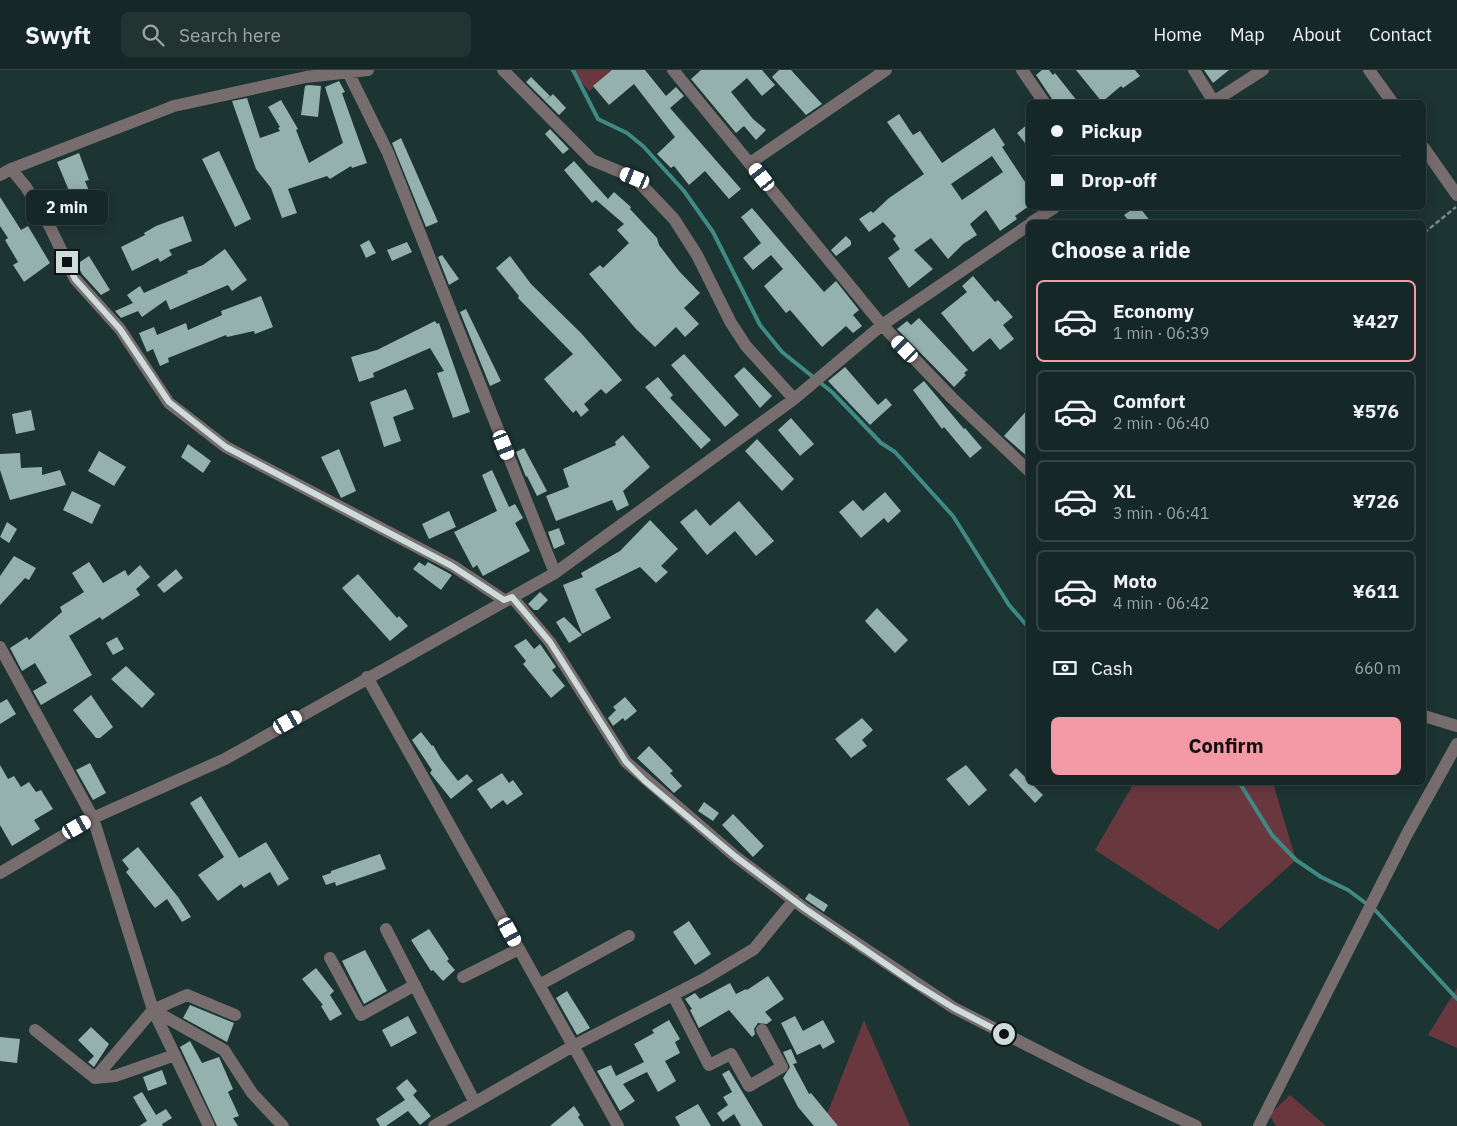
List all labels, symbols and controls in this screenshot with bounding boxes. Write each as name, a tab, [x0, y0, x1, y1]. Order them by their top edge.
search box	[121, 12, 471, 57]
text: Swyft	[25, 19, 91, 51]
icon: search	[139, 21, 167, 49]
text: Search here	[179, 23, 281, 47]
text: Home	[1154, 23, 1202, 46]
text: Map	[1230, 23, 1265, 46]
text: About	[1293, 23, 1341, 46]
text: Contact	[1369, 23, 1432, 46]
text: Pickup	[1081, 119, 1142, 143]
car	[746, 161, 777, 193]
car	[618, 165, 651, 191]
text: Drop-off	[1081, 168, 1157, 192]
callout: 2 min	[26, 190, 108, 224]
text: 2 min	[46, 197, 88, 217]
text: Choose a ride	[1051, 235, 1191, 264]
route end	[56, 251, 78, 273]
icon: car	[1053, 299, 1098, 344]
text: Economy	[1113, 299, 1194, 323]
text: ¥427	[1352, 309, 1399, 333]
text: 1 min · 06:39	[1113, 323, 1209, 343]
car	[889, 333, 920, 365]
icon: car	[1053, 389, 1098, 434]
text: Comfort	[1113, 389, 1186, 413]
text: ¥576	[1352, 399, 1399, 423]
text: 2 min · 06:40	[1113, 413, 1209, 433]
car	[491, 428, 516, 462]
icon: car	[1053, 479, 1098, 524]
text: XL	[1113, 479, 1136, 503]
text: ¥726	[1352, 489, 1399, 513]
text: 3 min · 06:41	[1113, 503, 1209, 523]
icon: car	[1053, 569, 1098, 614]
text: Moto	[1113, 569, 1157, 593]
text: ¥611	[1352, 579, 1399, 603]
text: 4 min · 06:42	[1113, 593, 1209, 613]
icon: cash	[1051, 654, 1079, 682]
text: Cash	[1091, 656, 1133, 680]
text: 660 m	[1354, 658, 1401, 678]
car	[271, 708, 304, 736]
button: Confirm	[1051, 717, 1401, 775]
car	[60, 813, 93, 841]
car	[496, 915, 523, 949]
route start	[993, 1023, 1015, 1045]

